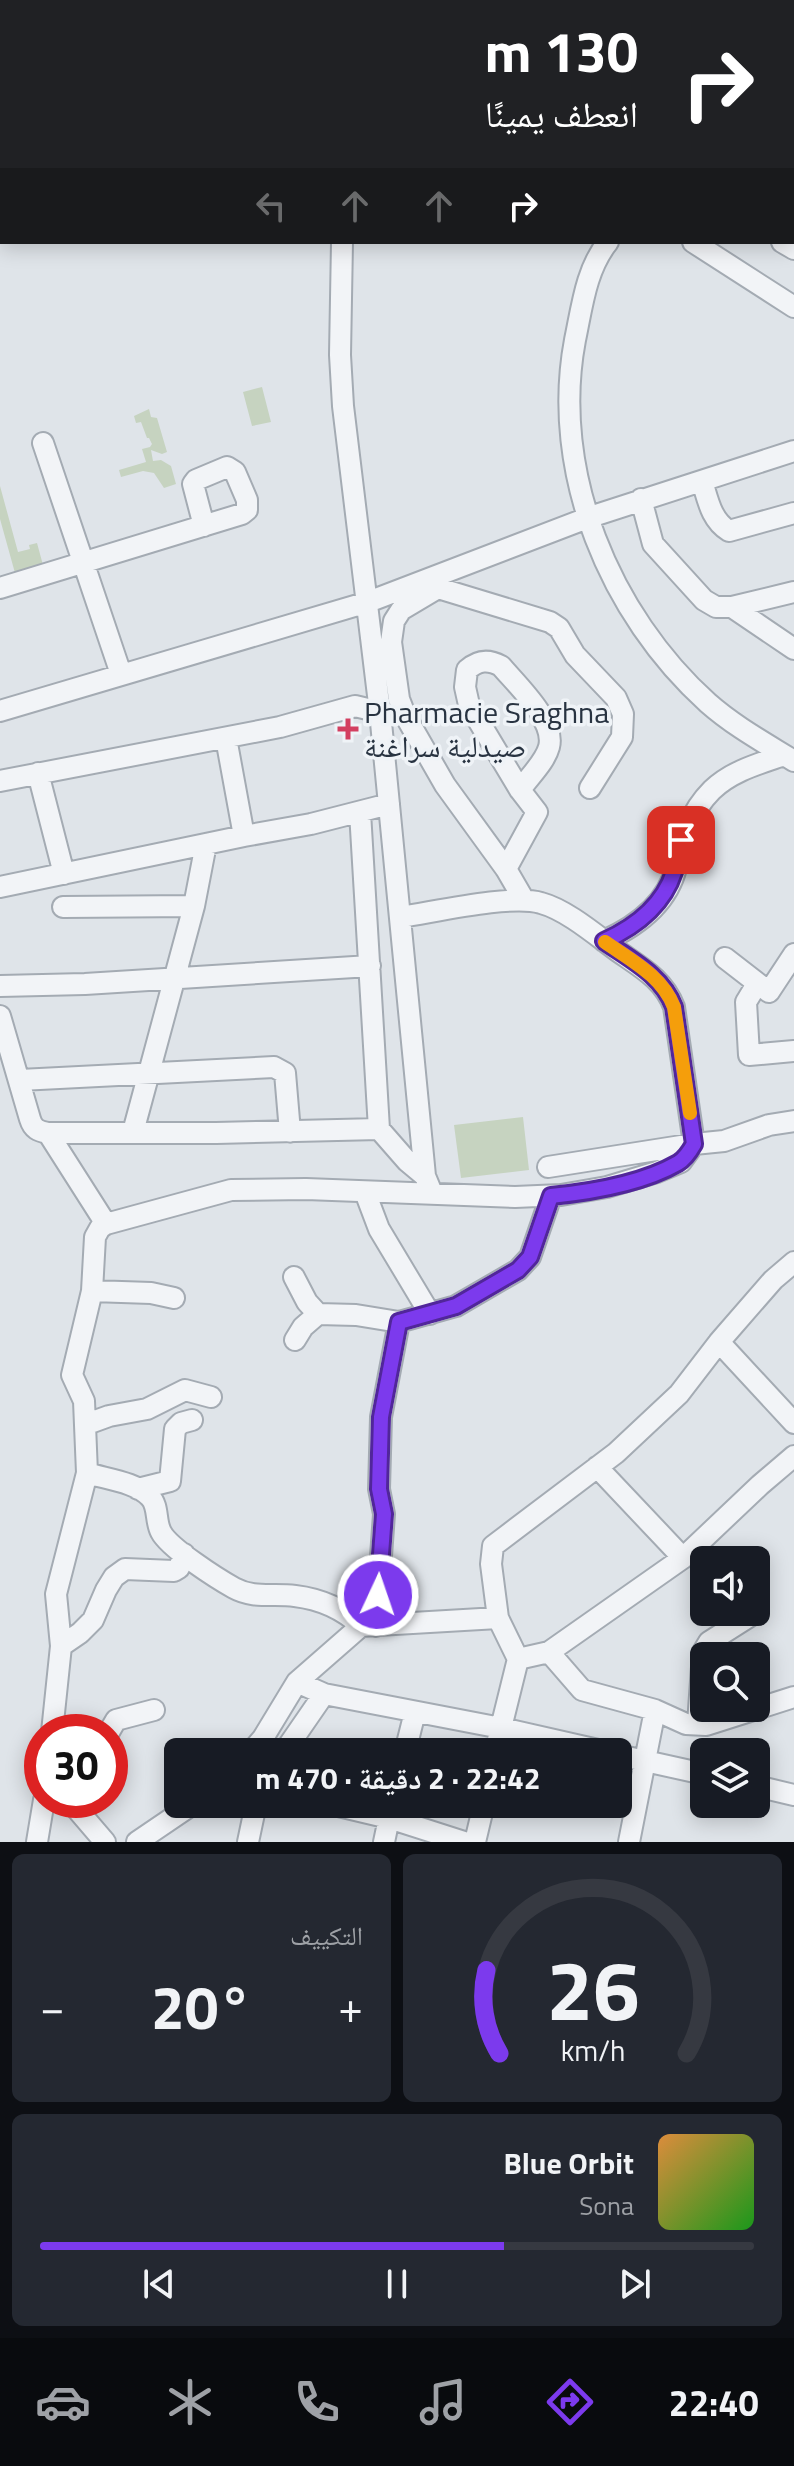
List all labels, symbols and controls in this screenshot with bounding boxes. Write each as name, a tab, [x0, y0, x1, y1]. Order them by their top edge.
text: 130 m	[485, 9, 638, 94]
icon: right	[666, 32, 770, 136]
text: انعطف يمينًا	[485, 86, 638, 141]
icon: left	[249, 184, 293, 228]
icon: ahead	[333, 184, 377, 228]
icon: ahead	[417, 184, 461, 228]
icon: right	[501, 184, 545, 228]
place label: Pharmacie Sraghna صيدلية سراغنة	[364, 689, 609, 769]
marker: Pharmacie Sraghna صيدلية سراغنة	[339, 720, 357, 738]
pin	[647, 806, 715, 874]
icon: arrive	[659, 818, 703, 862]
map controls	[690, 1546, 770, 1818]
button: sound	[690, 1546, 770, 1626]
position arrow	[336, 1553, 420, 1637]
button: search	[690, 1642, 770, 1722]
speed limit sign: 30	[24, 1714, 128, 1818]
button: layers	[690, 1738, 770, 1818]
text: 22:42 · 2 دقيقة · 470 m	[255, 1755, 541, 1801]
text: التكييف	[290, 1916, 363, 1955]
text: 26	[546, 1926, 639, 2052]
text: 20°	[151, 1961, 252, 2052]
text: −	[40, 1973, 65, 2040]
text: +	[338, 1973, 363, 2040]
text: km/h	[560, 2029, 625, 2072]
text: Blue Orbit	[503, 2140, 634, 2186]
text: Sona	[579, 2186, 634, 2225]
icon: previous	[137, 2262, 181, 2306]
icon: pause	[375, 2262, 419, 2306]
icon: next	[613, 2262, 657, 2306]
icon: car	[35, 2374, 91, 2430]
icon: climate	[162, 2374, 218, 2430]
icon: phone	[289, 2374, 345, 2430]
icon: music	[415, 2374, 471, 2430]
icon: directions	[542, 2374, 598, 2430]
text: 22:40	[669, 2375, 759, 2430]

